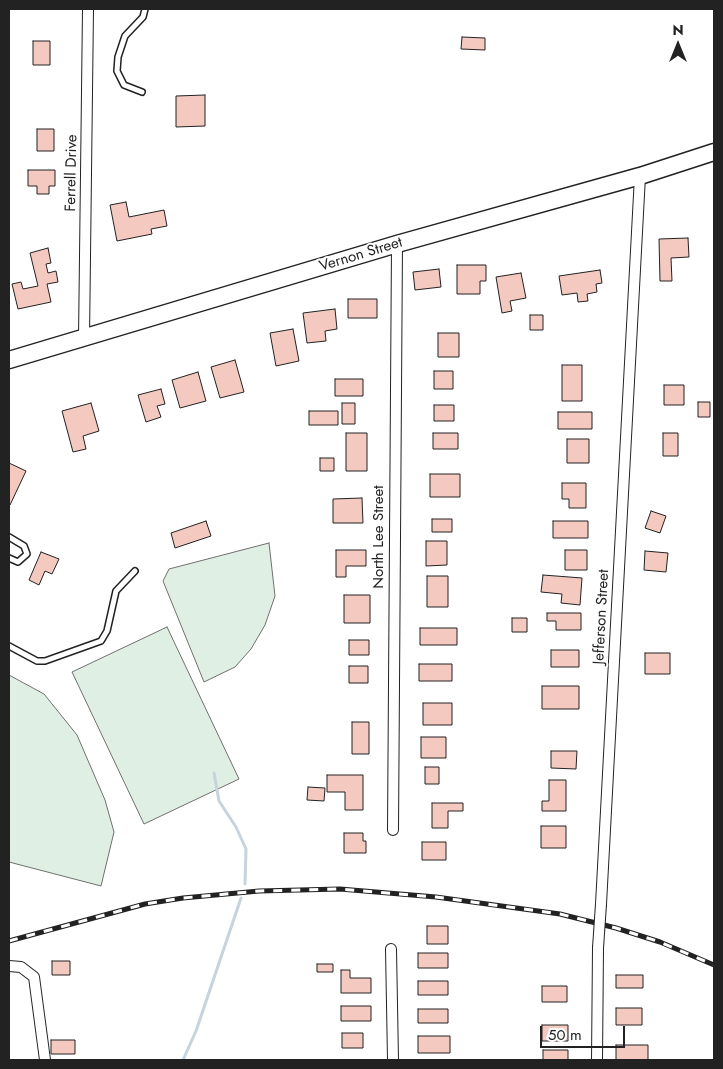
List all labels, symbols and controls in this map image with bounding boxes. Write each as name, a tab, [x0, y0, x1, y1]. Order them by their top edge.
north arrow	[653, 20, 703, 70]
text: N	[672, 20, 684, 40]
street label: Ferrell Drive	[62, 134, 82, 212]
street label: Vernon Street	[317, 234, 405, 276]
street label: North Lee Street	[370, 485, 388, 589]
street label: Jefferson Street	[591, 569, 613, 665]
scale bar	[543, 1016, 628, 1048]
text: 50 m	[548, 1024, 582, 1046]

